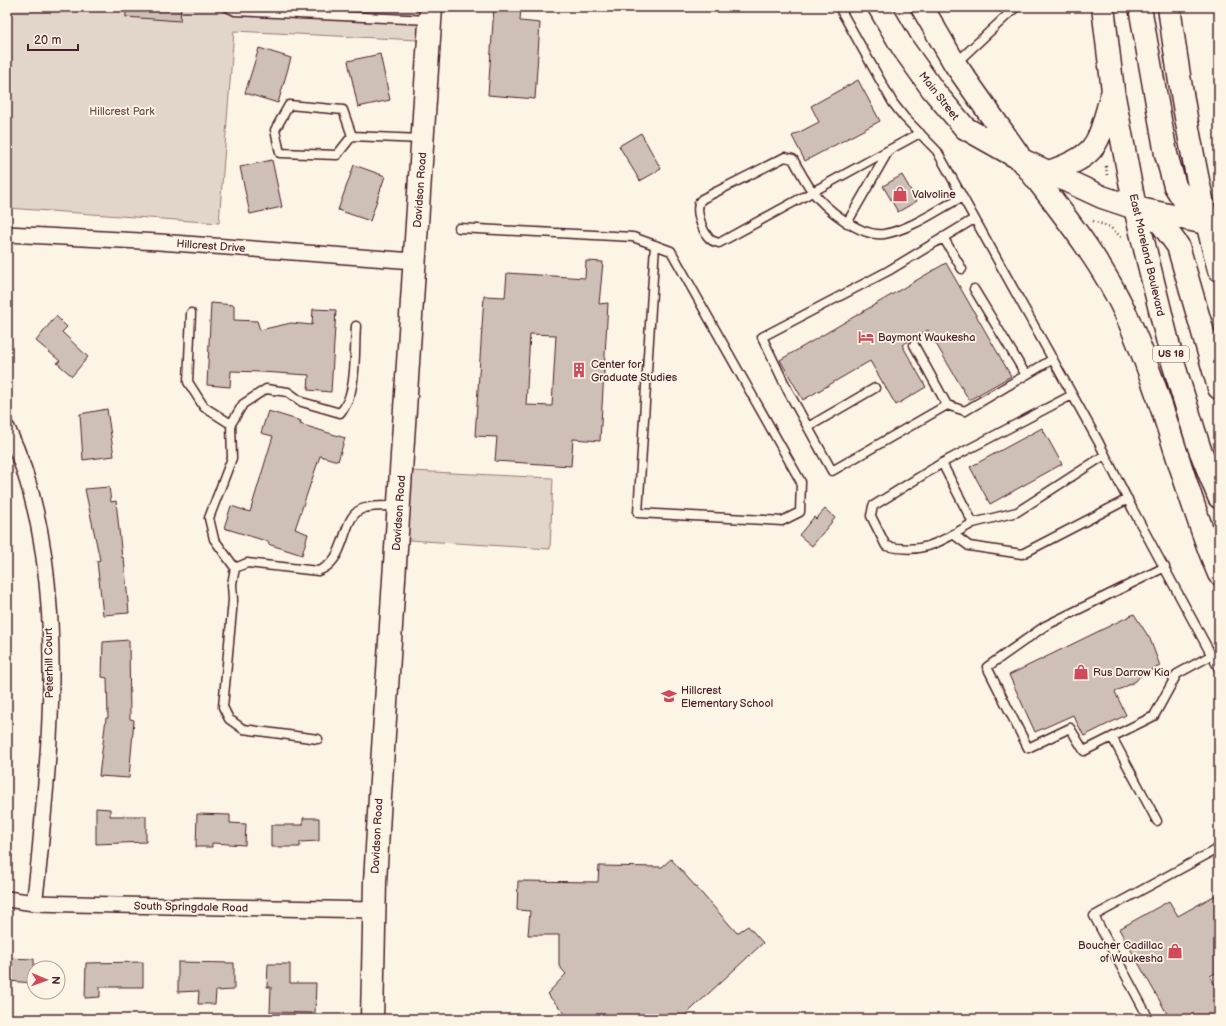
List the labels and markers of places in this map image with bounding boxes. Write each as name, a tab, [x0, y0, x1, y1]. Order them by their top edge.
shop icon: Valvoline	[891, 185, 909, 203]
place label: Valvoline	[912, 188, 956, 201]
hotel icon: Baymont Waukesha	[857, 328, 875, 346]
place label: Baymont Waukesha	[878, 331, 975, 344]
place label: Center for Graduate Studies	[591, 358, 678, 384]
building icon: Center for Graduate Studies	[570, 361, 588, 379]
shop icon: Rus Darrow Kia	[1072, 663, 1090, 681]
place label: Rus Darrow Kia	[1093, 666, 1170, 679]
place label: Hillcrest Elementary School	[681, 684, 773, 710]
school or university icon: Hillcrest Elementary School	[660, 687, 678, 705]
place label: Boucher Cadillac of Waukesha	[1078, 939, 1163, 965]
shop icon: Boucher Cadillac of Waukesha	[1166, 942, 1184, 960]

